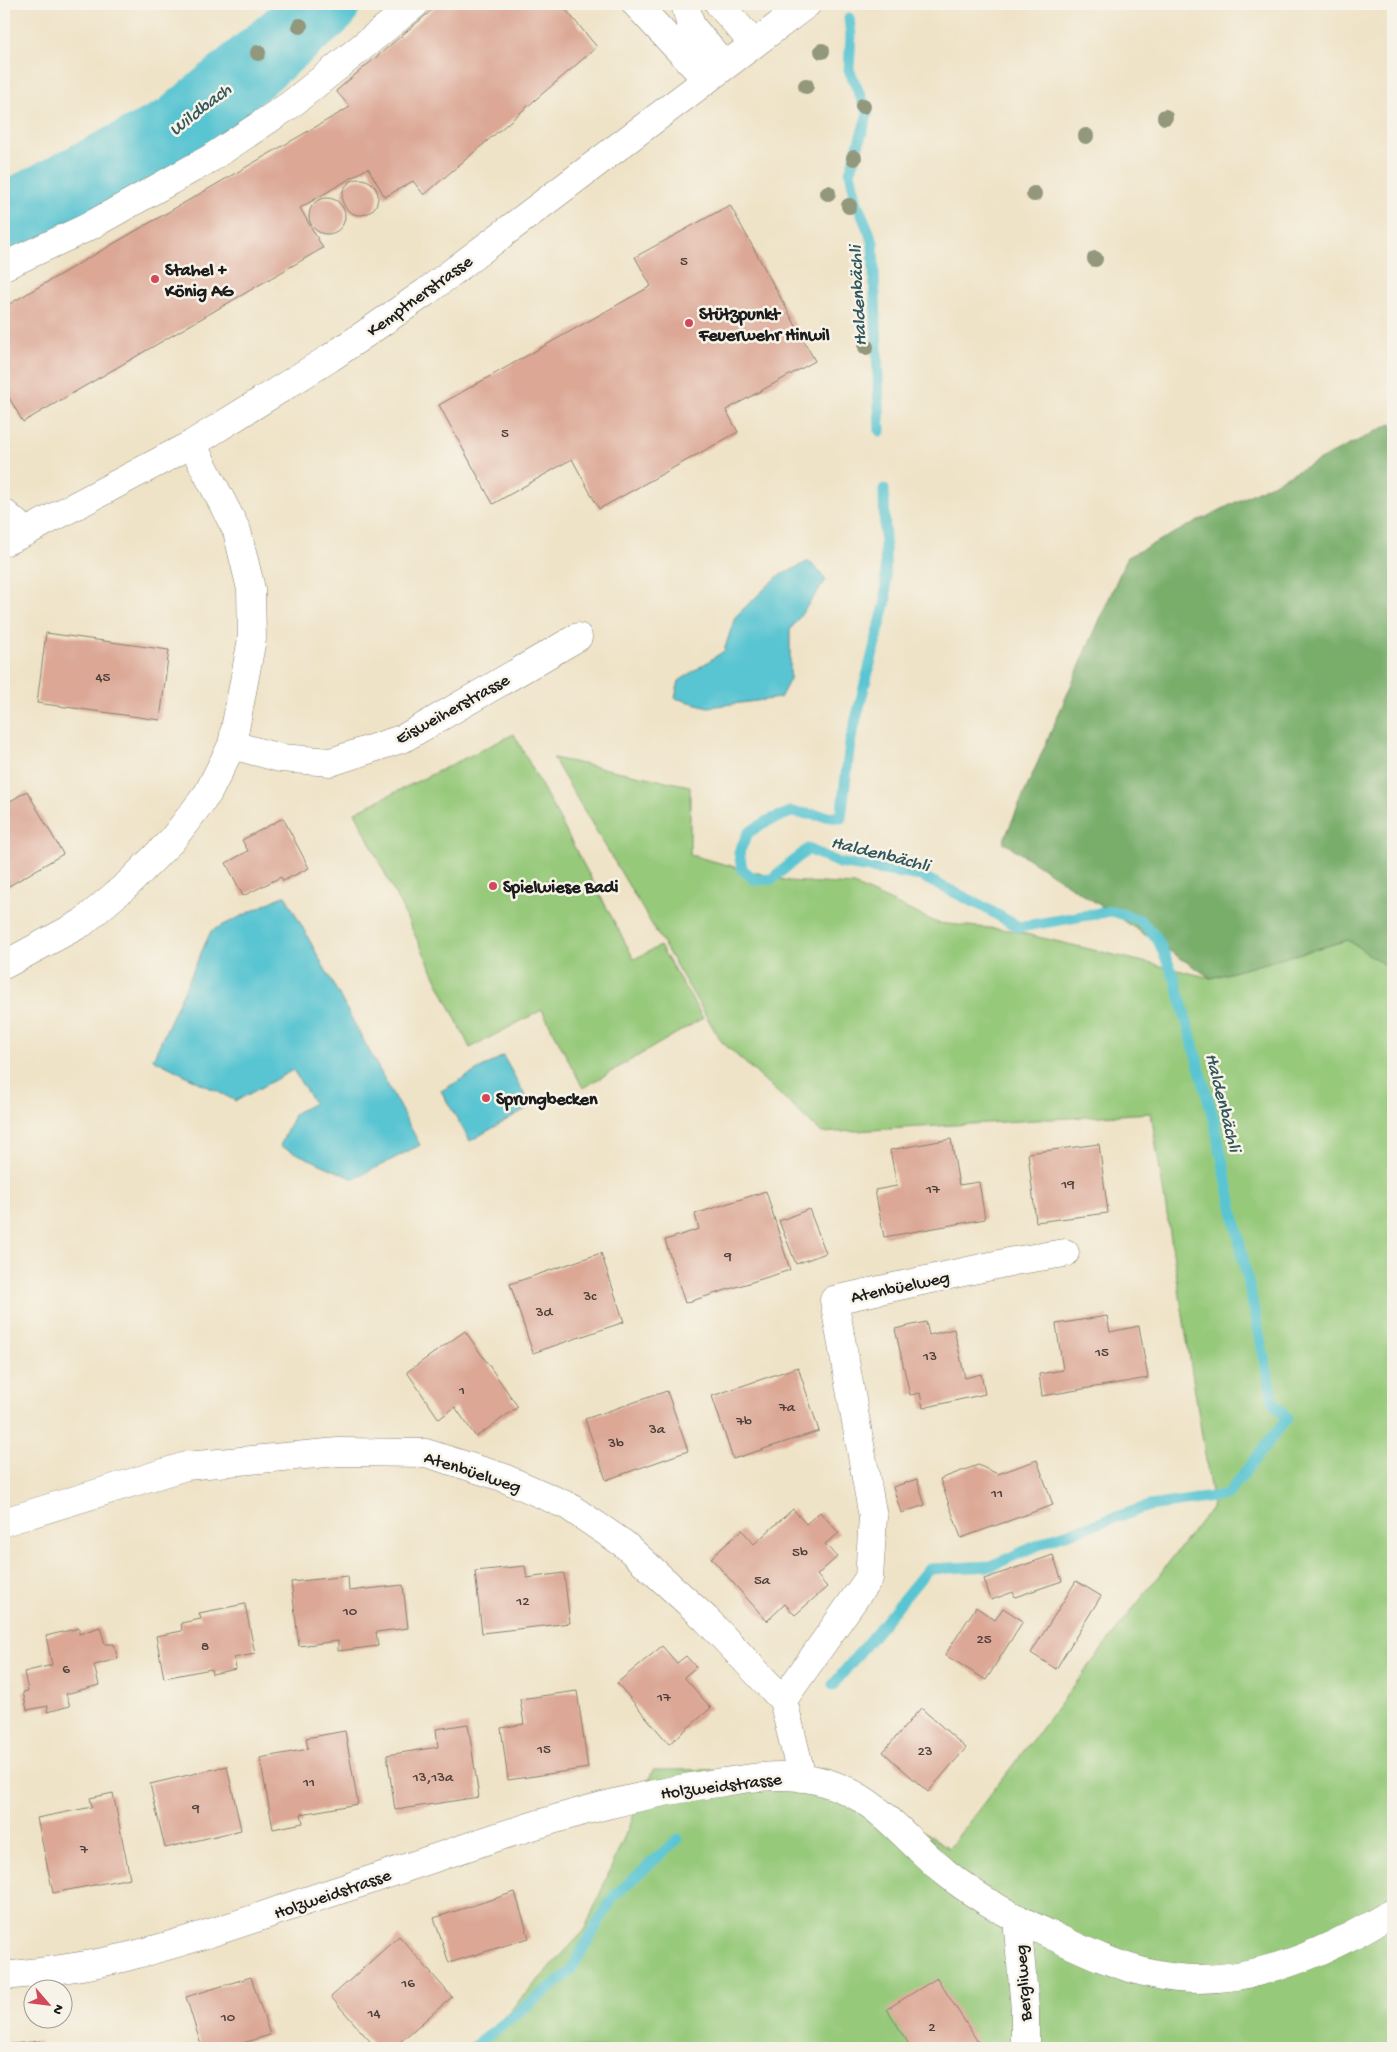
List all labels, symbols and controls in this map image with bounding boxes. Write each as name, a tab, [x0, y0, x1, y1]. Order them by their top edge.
water label: Wildbach	[165, 79, 238, 142]
water label: Haldenbächli	[845, 243, 874, 347]
street label: Kemptnerstrasse	[364, 251, 478, 342]
house number: 5	[680, 253, 688, 271]
place label: Stahel + König AG	[164, 261, 235, 303]
marker: Stahel + König AG	[149, 273, 161, 285]
place label: Stützpunkt Feuerwehr Hinwil	[698, 305, 830, 347]
marker: Stützpunkt Feuerwehr Hinwil	[683, 317, 695, 329]
house number: 5	[501, 425, 509, 443]
house number: 45	[96, 669, 111, 687]
street label: Eisweiherstrasse	[393, 670, 515, 750]
water label: Haldenbächli	[828, 832, 934, 879]
place label: Spielwiese Badi	[503, 878, 618, 899]
marker: Spielwiese Badi	[487, 880, 499, 892]
water label: Haldenbächli	[1198, 1051, 1245, 1156]
place label: Sprungbecken	[496, 1090, 598, 1111]
marker: Sprungbecken	[480, 1092, 492, 1104]
house number: 19	[1060, 1176, 1075, 1194]
house number: 17	[925, 1181, 941, 1199]
house number: 9	[723, 1248, 732, 1266]
street label: Atenbüelweg	[849, 1268, 952, 1309]
house number: 3c	[583, 1288, 597, 1306]
house number: 3d	[535, 1304, 553, 1322]
house number: 15	[1094, 1344, 1109, 1362]
house number: 13	[922, 1348, 937, 1366]
house number: 1	[458, 1382, 465, 1400]
house number: 7a	[778, 1399, 796, 1417]
house number: 7b	[735, 1413, 752, 1431]
house number: 3a	[648, 1421, 666, 1439]
house number: 3b	[607, 1435, 624, 1453]
street label: Atenbüelweg	[421, 1448, 523, 1499]
house number: 11	[990, 1485, 1003, 1503]
house number: 5b	[792, 1544, 808, 1562]
house number: 5a	[754, 1572, 771, 1590]
house number: 12	[515, 1593, 530, 1611]
house number: 10	[342, 1603, 358, 1621]
house number: 25	[976, 1631, 992, 1649]
house number: 8	[201, 1638, 209, 1656]
house number: 6	[62, 1661, 70, 1679]
house number: 17	[656, 1689, 672, 1707]
house number: 15	[536, 1741, 551, 1759]
house number: 23	[917, 1743, 933, 1761]
house number: 13,13a	[412, 1769, 454, 1787]
street label: Holzweidstrasse	[659, 1770, 784, 1805]
house number: 11	[302, 1774, 315, 1792]
house number: 9	[191, 1800, 200, 1818]
house number: 7	[79, 1841, 89, 1859]
street label: Holzweidstrasse	[272, 1865, 395, 1925]
street label: Bergliweg	[1011, 1944, 1038, 2023]
house number: 16	[400, 1975, 415, 1993]
north arrow	[22, 1980, 72, 2030]
text: N	[48, 2001, 67, 2017]
house number: 14	[366, 2005, 381, 2023]
house number: 10	[220, 2009, 236, 2027]
house number: 2	[928, 2019, 936, 2037]

